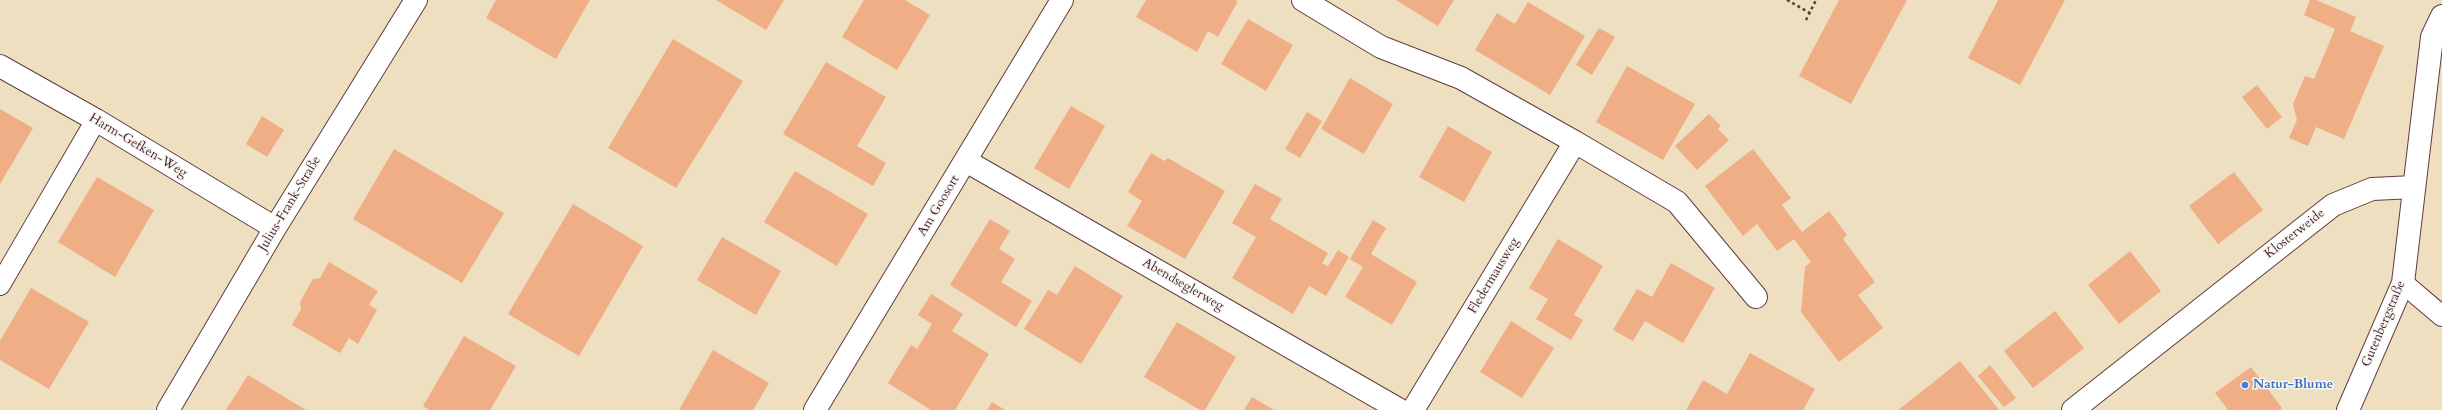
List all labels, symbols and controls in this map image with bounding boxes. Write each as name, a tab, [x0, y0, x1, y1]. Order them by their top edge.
street label: Harm-Gefken-Weg	[86, 111, 190, 181]
street label: Julius-Frank-Straße	[255, 154, 325, 254]
street label: Am Goosort	[915, 173, 963, 239]
street label: Klosterweide	[2262, 206, 2328, 262]
street label: Fledermausweg	[1465, 235, 1523, 317]
street label: Abendseglerweg	[1139, 255, 1227, 315]
street label: Gutenbergstraße	[2359, 279, 2409, 369]
place label: Natur-Blume	[2253, 377, 2333, 393]
marker: Natur-Blume	[2240, 380, 2250, 390]

